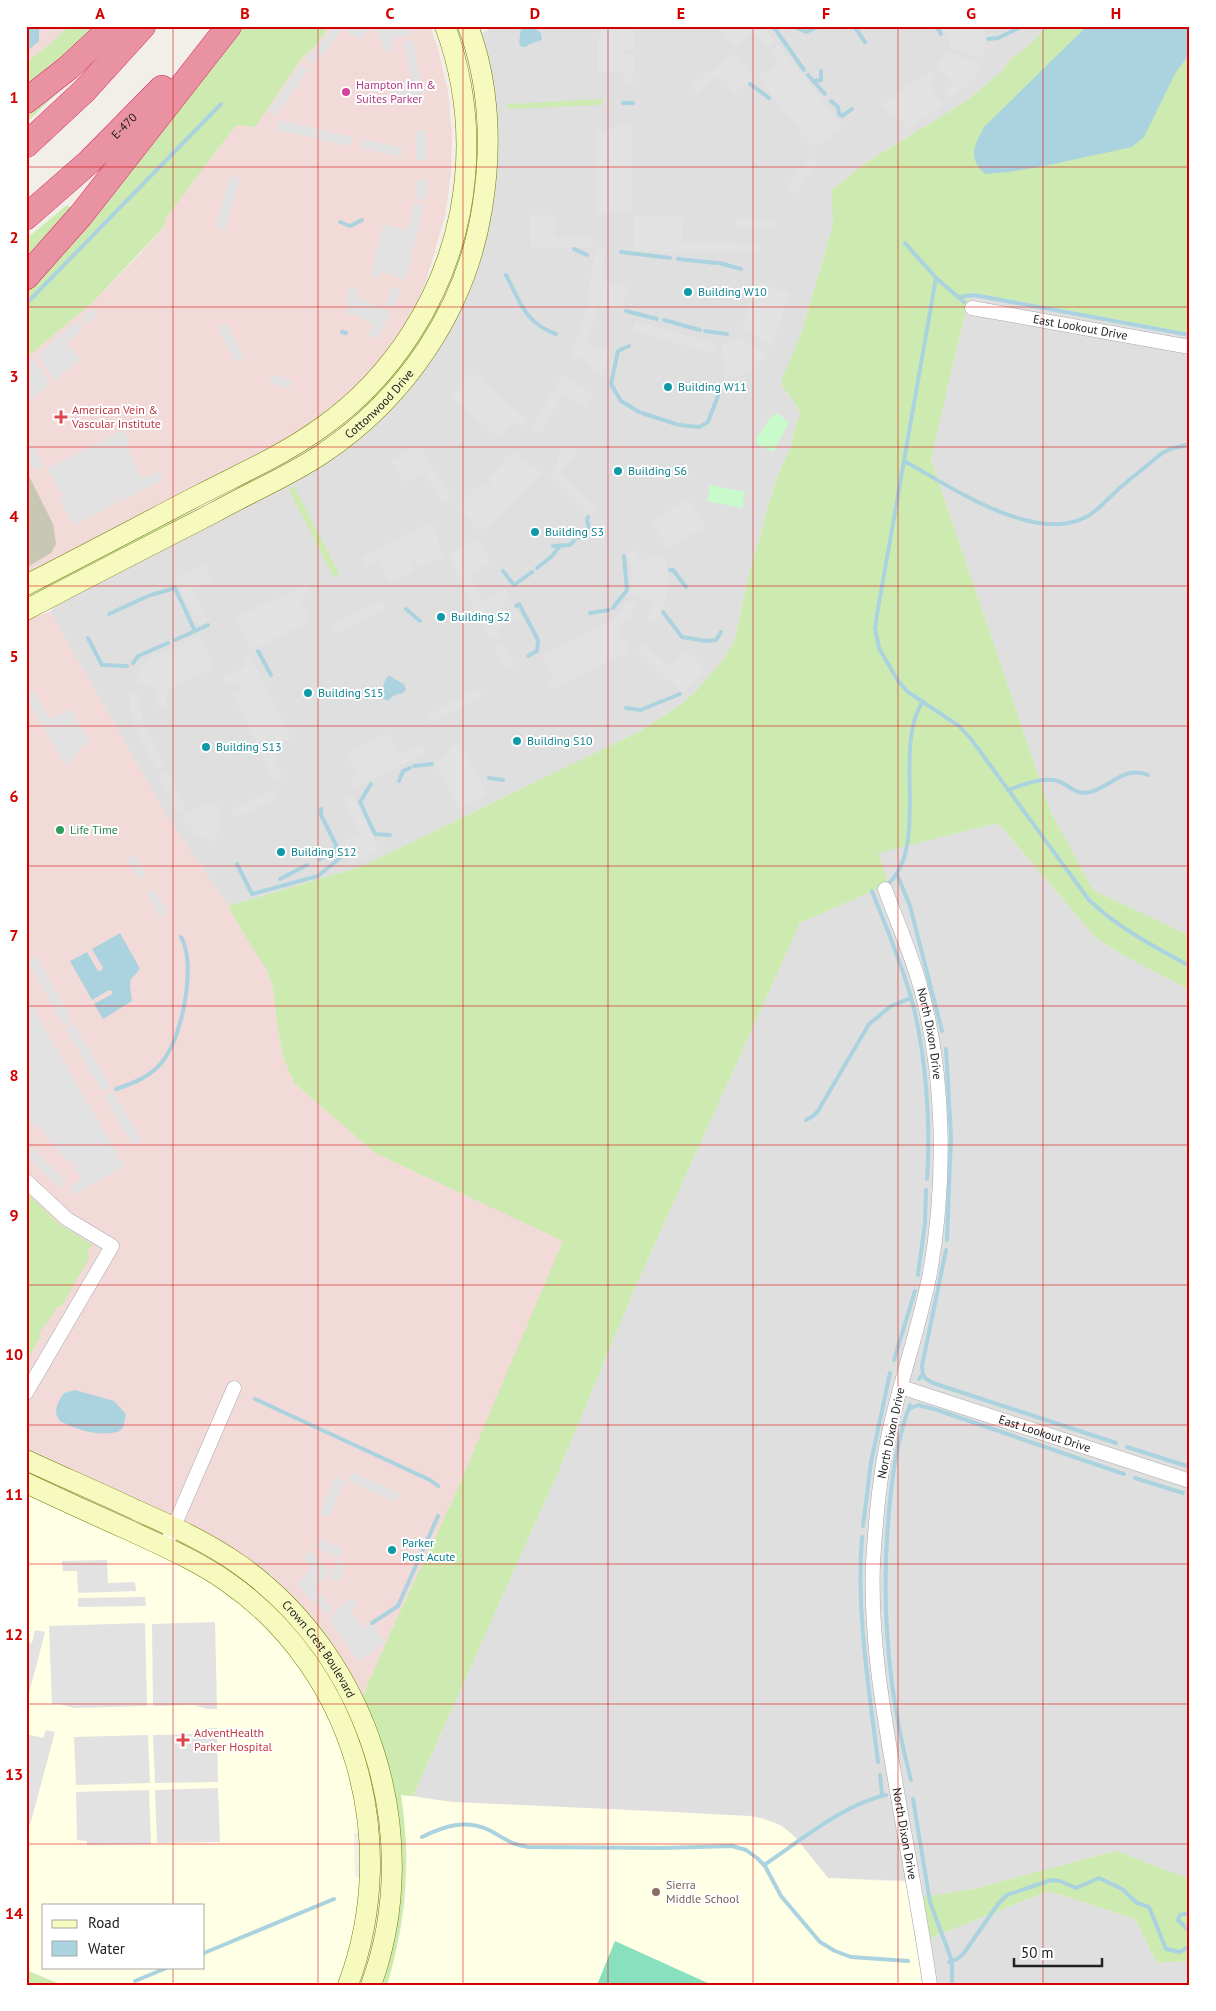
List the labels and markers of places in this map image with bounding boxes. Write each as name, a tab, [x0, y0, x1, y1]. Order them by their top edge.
place label: Hampton Inn & Suites Parker	[356, 77, 436, 106]
marker: Hampton Inn & Suites Parker	[340, 86, 352, 98]
place label: Building W10	[698, 284, 767, 299]
marker: Building W10	[682, 286, 694, 298]
place label: Building W11	[678, 379, 747, 394]
marker: Building W11	[662, 381, 674, 393]
place label: American Vein & Vascular Institute	[71, 402, 161, 431]
marker: American Vein & Vascular Institute	[54, 410, 68, 424]
place label: Building S6	[628, 463, 687, 478]
marker: Building S6	[612, 465, 624, 477]
place label: Building S3	[545, 524, 604, 539]
marker: Building S3	[529, 526, 541, 538]
place label: Building S2	[451, 609, 510, 624]
marker: Building S2	[435, 611, 447, 623]
place label: Building S15	[318, 685, 384, 700]
marker: Building S15	[302, 687, 314, 699]
place label: Building S10	[527, 733, 593, 748]
marker: Building S10	[511, 735, 523, 747]
place label: Building S13	[216, 739, 282, 754]
marker: Building S13	[200, 741, 212, 753]
place label: Life Time	[70, 822, 118, 837]
marker: Life Time	[54, 824, 66, 836]
place label: Building S12	[291, 844, 357, 859]
marker: Building S12	[275, 846, 287, 858]
place label: Parker Post Acute	[402, 1535, 455, 1564]
marker: Parker Post Acute	[386, 1544, 398, 1556]
place label: AdventHealth Parker Hospital	[194, 1725, 273, 1754]
marker: AdventHealth Parker Hospital	[176, 1733, 190, 1747]
place label: Sierra Middle School	[666, 1877, 740, 1906]
marker: Sierra Middle School	[650, 1886, 662, 1898]

